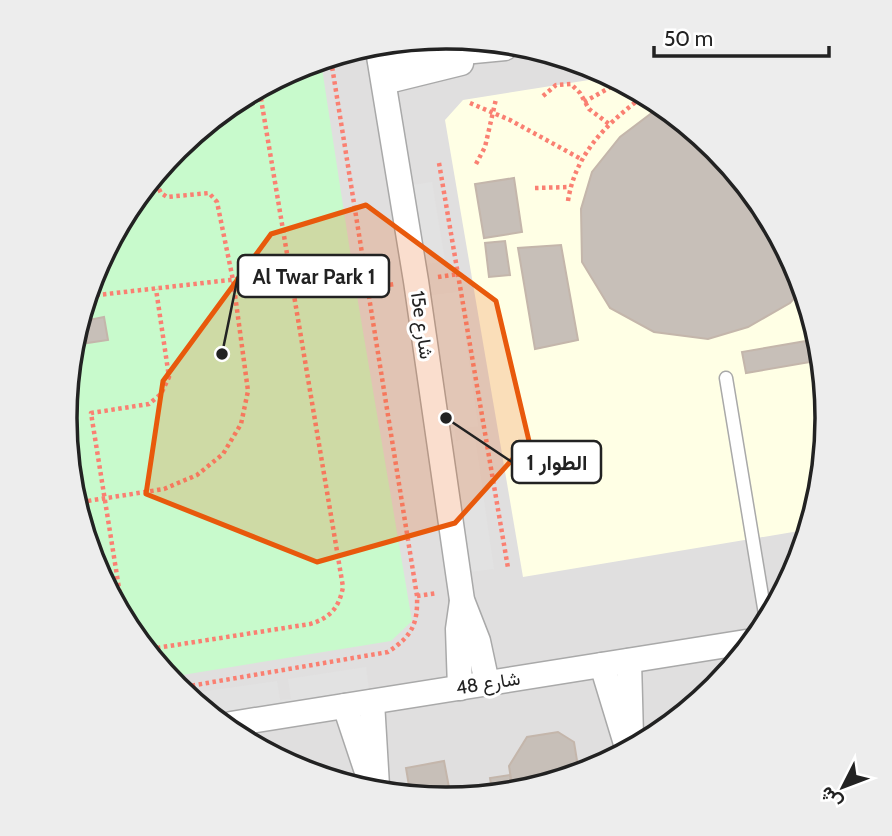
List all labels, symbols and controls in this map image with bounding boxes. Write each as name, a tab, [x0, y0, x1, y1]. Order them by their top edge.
scale bar	[654, 14, 829, 58]
text: 50 m	[664, 26, 713, 51]
callout: Al Twar Park 1	[238, 255, 389, 297]
text: Al Twar Park 1	[253, 264, 375, 289]
street label: 15e شارع	[405, 289, 438, 361]
callout: الطوار 1	[512, 441, 601, 483]
text: الطوار 1	[527, 450, 587, 476]
street label: شارع 48	[454, 667, 522, 700]
north arrow	[808, 752, 878, 822]
text: ش	[814, 782, 847, 814]

